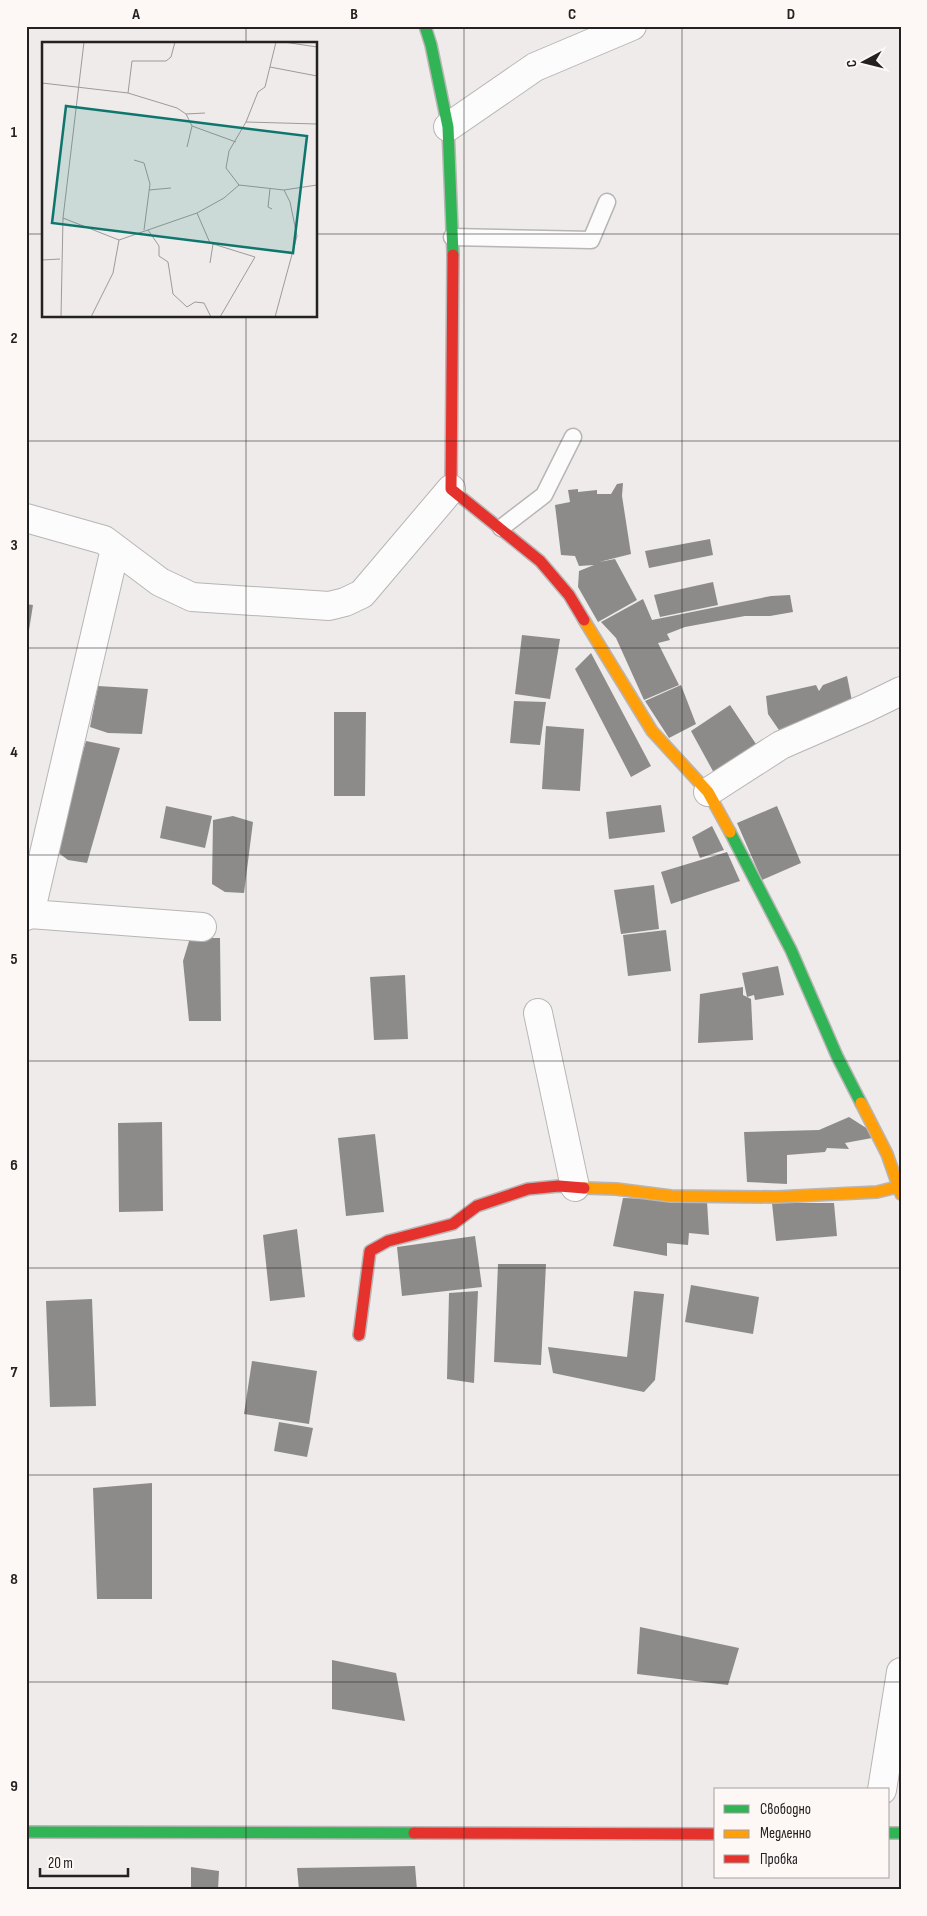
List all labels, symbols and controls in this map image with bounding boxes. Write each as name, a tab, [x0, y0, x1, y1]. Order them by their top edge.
text: A	[131, 5, 140, 24]
text: B	[350, 5, 358, 24]
text: C	[568, 5, 576, 24]
text: D	[787, 5, 795, 24]
north arrow	[840, 38, 890, 88]
inset map	[42, 42, 318, 318]
text: С	[843, 59, 860, 68]
text: 1	[11, 123, 18, 142]
text: 2	[10, 329, 18, 348]
text: 3	[10, 536, 18, 555]
text: 4	[10, 743, 18, 762]
text: 5	[10, 950, 18, 969]
text: 6	[10, 1156, 18, 1175]
text: 7	[11, 1363, 18, 1382]
text: 8	[10, 1570, 18, 1589]
text: 9	[10, 1777, 18, 1796]
legend	[714, 1788, 890, 1878]
text: Свободно	[760, 1800, 811, 1819]
text: Медленно	[760, 1824, 811, 1843]
scale bar	[40, 1846, 128, 1878]
text: Пробка	[760, 1850, 798, 1869]
text: 20 m	[48, 1854, 73, 1873]

